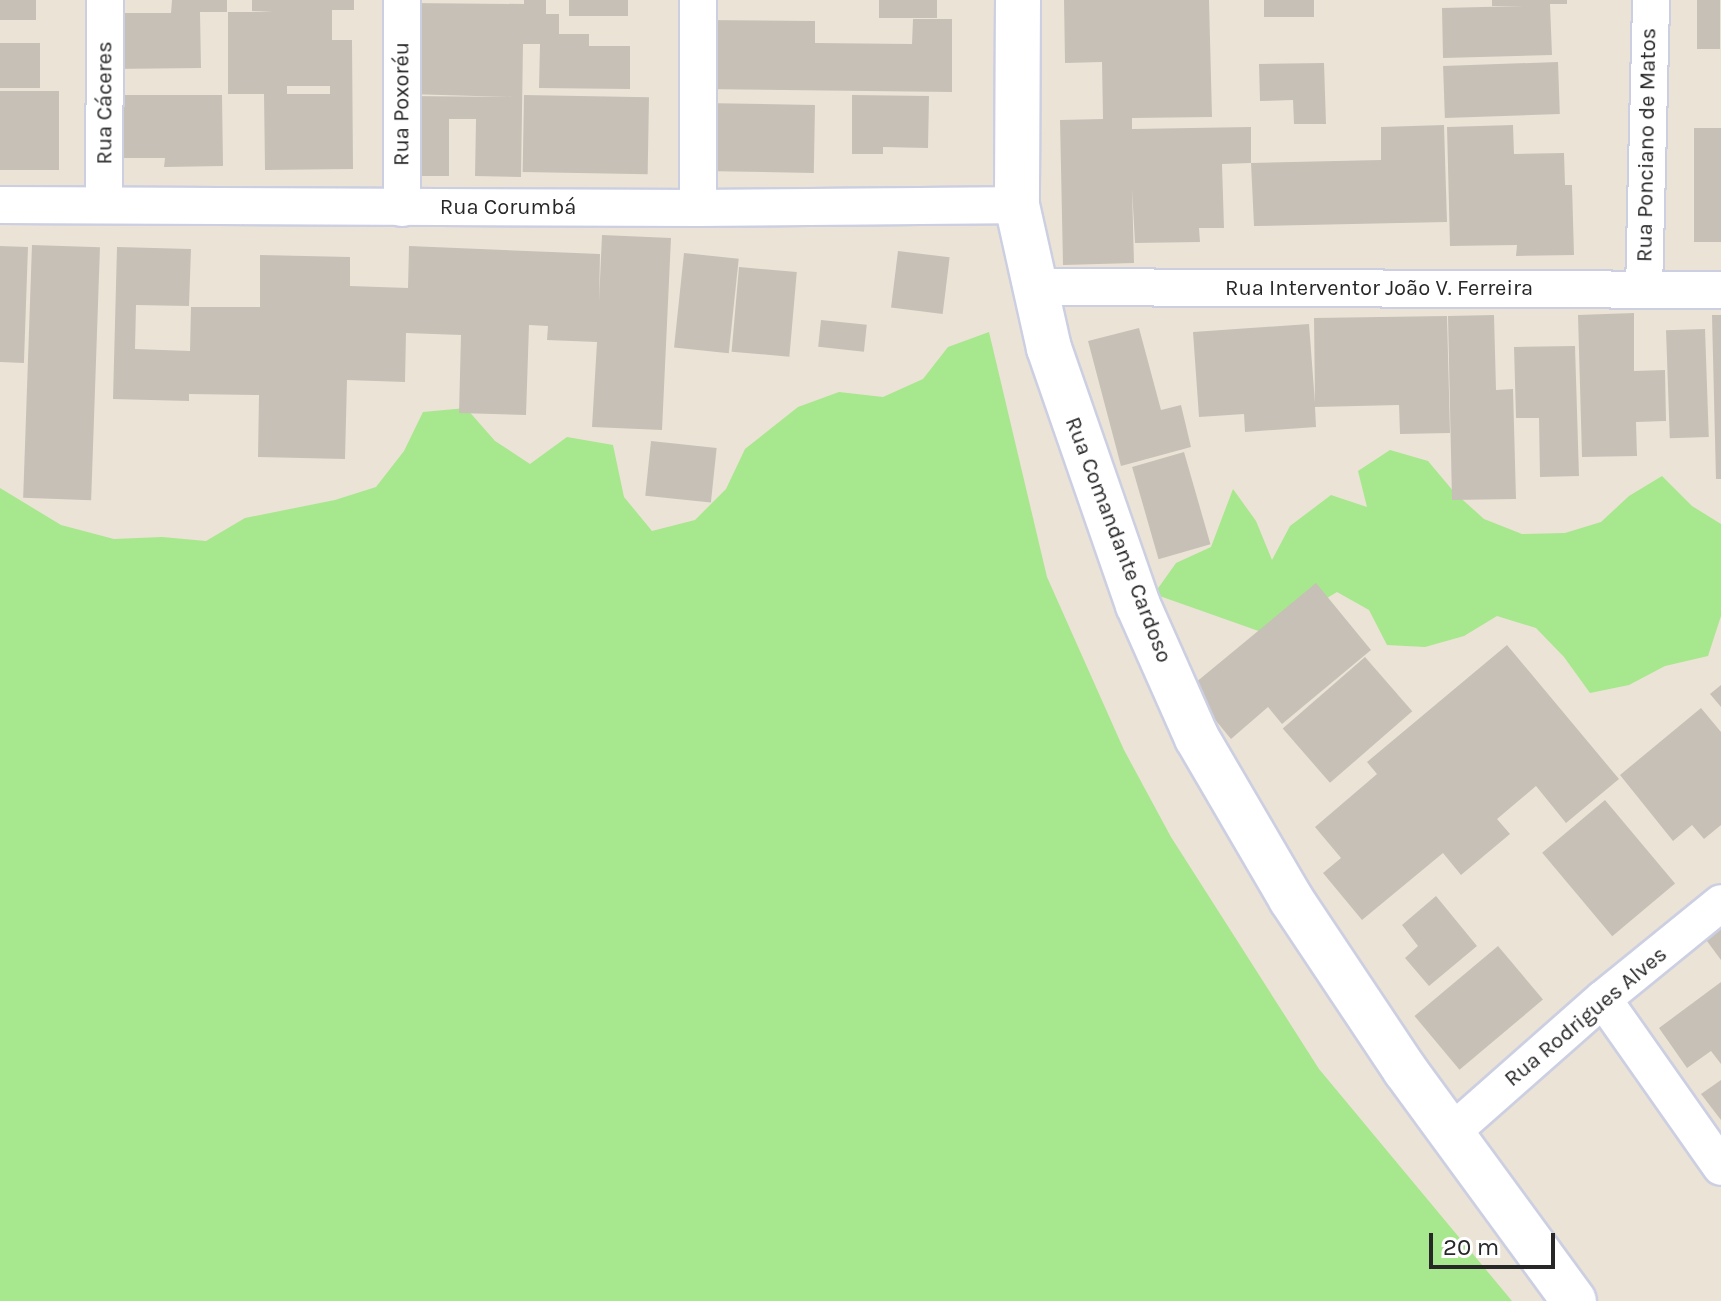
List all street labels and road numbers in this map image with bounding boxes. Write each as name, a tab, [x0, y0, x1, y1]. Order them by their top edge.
street label: Rua Ponciano de Matos	[1632, 28, 1662, 262]
street label: Rua Cáceres	[92, 41, 118, 165]
street label: Rua Poxoréu	[389, 42, 415, 166]
street label: Rua Corumbá	[440, 195, 576, 221]
street label: Rua Interventor João V. Ferreira	[1225, 276, 1533, 302]
street label: Rua Comandante Cardoso	[1059, 413, 1177, 667]
street label: Rua Rodrigues Alves	[1499, 941, 1673, 1093]

